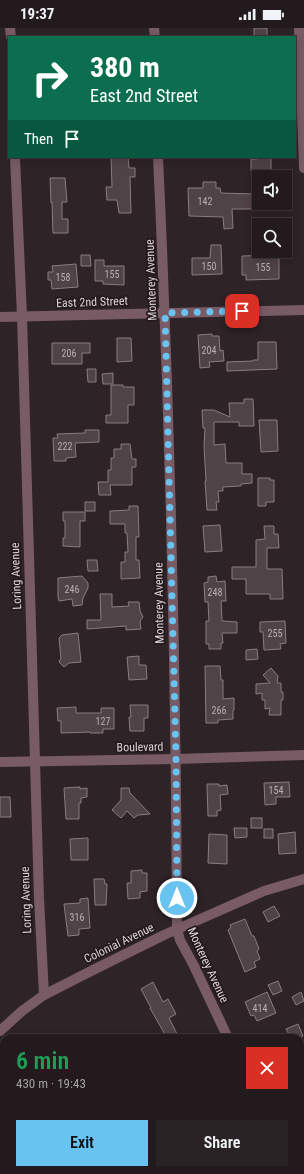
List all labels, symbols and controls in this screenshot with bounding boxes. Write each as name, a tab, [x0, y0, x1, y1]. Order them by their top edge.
text: 19:37	[20, 5, 54, 23]
text: 380 m	[90, 51, 160, 84]
icon: right	[24, 52, 76, 104]
text: East 2nd Street	[90, 85, 198, 106]
icon: arrive	[61, 128, 83, 150]
text: Then	[24, 130, 53, 148]
map controls	[252, 170, 292, 258]
button: sound	[252, 170, 292, 210]
house number: 142	[198, 196, 212, 207]
button: search	[252, 218, 292, 258]
street label: Monterey Avenue	[143, 239, 159, 321]
house number: 150	[202, 261, 216, 272]
house number: 155	[256, 262, 270, 273]
house number: 155	[105, 269, 119, 280]
house number: 158	[56, 272, 70, 283]
street label: East 2nd Street	[56, 294, 129, 310]
pin	[225, 294, 259, 328]
icon: arrive	[231, 300, 253, 322]
house number: 204	[202, 345, 216, 356]
house number: 206	[62, 348, 76, 359]
house number: 222	[58, 441, 72, 452]
street label: Loring Avenue	[8, 542, 24, 610]
street label: Monterey Avenue	[151, 562, 167, 644]
house number: 246	[65, 584, 79, 595]
house number: 248	[208, 587, 222, 598]
house number: 255	[268, 628, 282, 639]
house number: 266	[212, 705, 226, 716]
house number: 127	[96, 716, 110, 727]
street label: Boulevard	[116, 740, 164, 754]
house number: 154	[269, 785, 283, 796]
street label: Loring Avenue	[18, 866, 34, 934]
position arrow	[156, 877, 198, 919]
house number: 316	[70, 912, 84, 923]
street label: Colonial Avenue	[82, 920, 157, 966]
street label: Monterey Avenue	[184, 925, 232, 1005]
house number: 414	[253, 1003, 267, 1014]
text: 6 min	[16, 1047, 69, 1075]
button: close	[246, 1047, 288, 1089]
text: 430 m · 19:43	[16, 1076, 86, 1091]
button: Exit	[16, 1120, 148, 1166]
button: Share	[156, 1120, 288, 1166]

